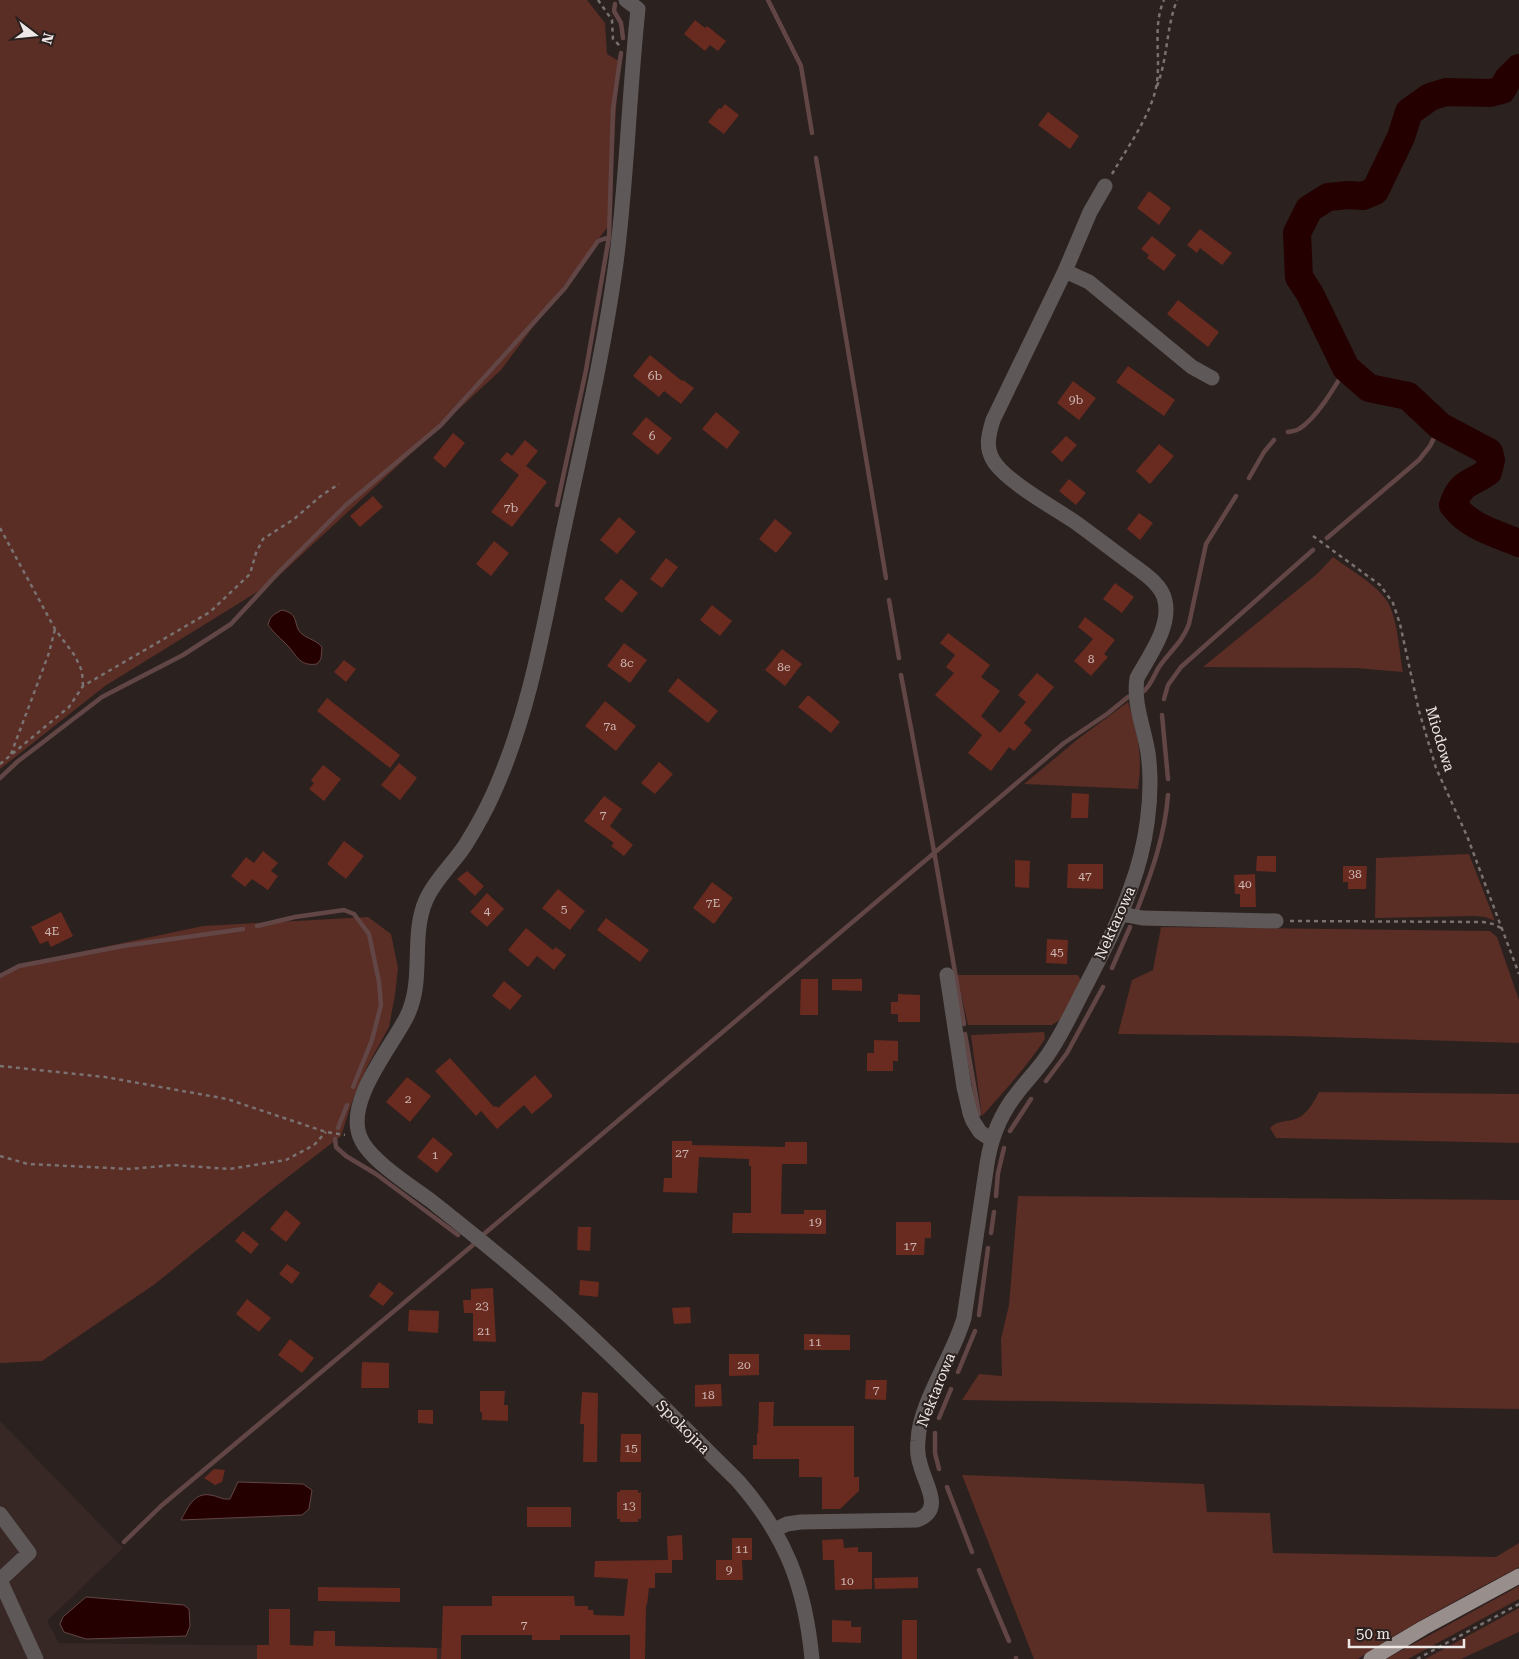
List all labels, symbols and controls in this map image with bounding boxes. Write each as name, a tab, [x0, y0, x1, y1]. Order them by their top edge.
north arrow	[10, 10, 60, 60]
text: N	[38, 31, 57, 46]
house number: 6b	[648, 369, 662, 383]
house number: 9b	[1069, 393, 1083, 407]
house number: 6	[649, 429, 656, 443]
house number: 7b	[504, 501, 518, 515]
house number: 8	[1088, 652, 1095, 666]
house number: 8c	[620, 656, 634, 670]
house number: 8e	[777, 660, 791, 674]
street label: Miodowa	[1422, 704, 1458, 774]
house number: 7a	[603, 719, 617, 733]
house number: 7	[600, 808, 607, 822]
house number: 38	[1348, 867, 1362, 881]
house number: 47	[1078, 869, 1092, 883]
house number: 40	[1238, 877, 1252, 891]
street label: Nektarowa	[1091, 884, 1139, 962]
house number: 7E	[706, 896, 720, 910]
house number: 5	[561, 902, 568, 916]
house number: 4	[484, 904, 491, 918]
house number: 4E	[45, 924, 59, 938]
house number: 45	[1050, 945, 1064, 959]
house number: 2	[405, 1092, 412, 1106]
house number: 27	[675, 1146, 689, 1160]
house number: 1	[432, 1148, 439, 1162]
house number: 19	[808, 1215, 822, 1229]
house number: 17	[903, 1239, 917, 1253]
house number: 23	[475, 1299, 489, 1313]
house number: 21	[477, 1324, 491, 1338]
house number: 11	[808, 1335, 822, 1349]
street label: Nektarowa	[913, 1350, 959, 1430]
house number: 20	[737, 1358, 751, 1372]
house number: 7	[873, 1383, 880, 1397]
house number: 18	[701, 1388, 715, 1402]
street label: Spokojna	[652, 1396, 714, 1458]
house number: 15	[624, 1441, 638, 1455]
house number: 13	[622, 1499, 636, 1513]
house number: 11	[735, 1542, 749, 1556]
house number: 9	[726, 1563, 733, 1577]
house number: 10	[840, 1574, 854, 1588]
scale bar	[1349, 1616, 1464, 1648]
house number: 7	[521, 1618, 528, 1632]
text: 50 m	[1356, 1625, 1391, 1643]

